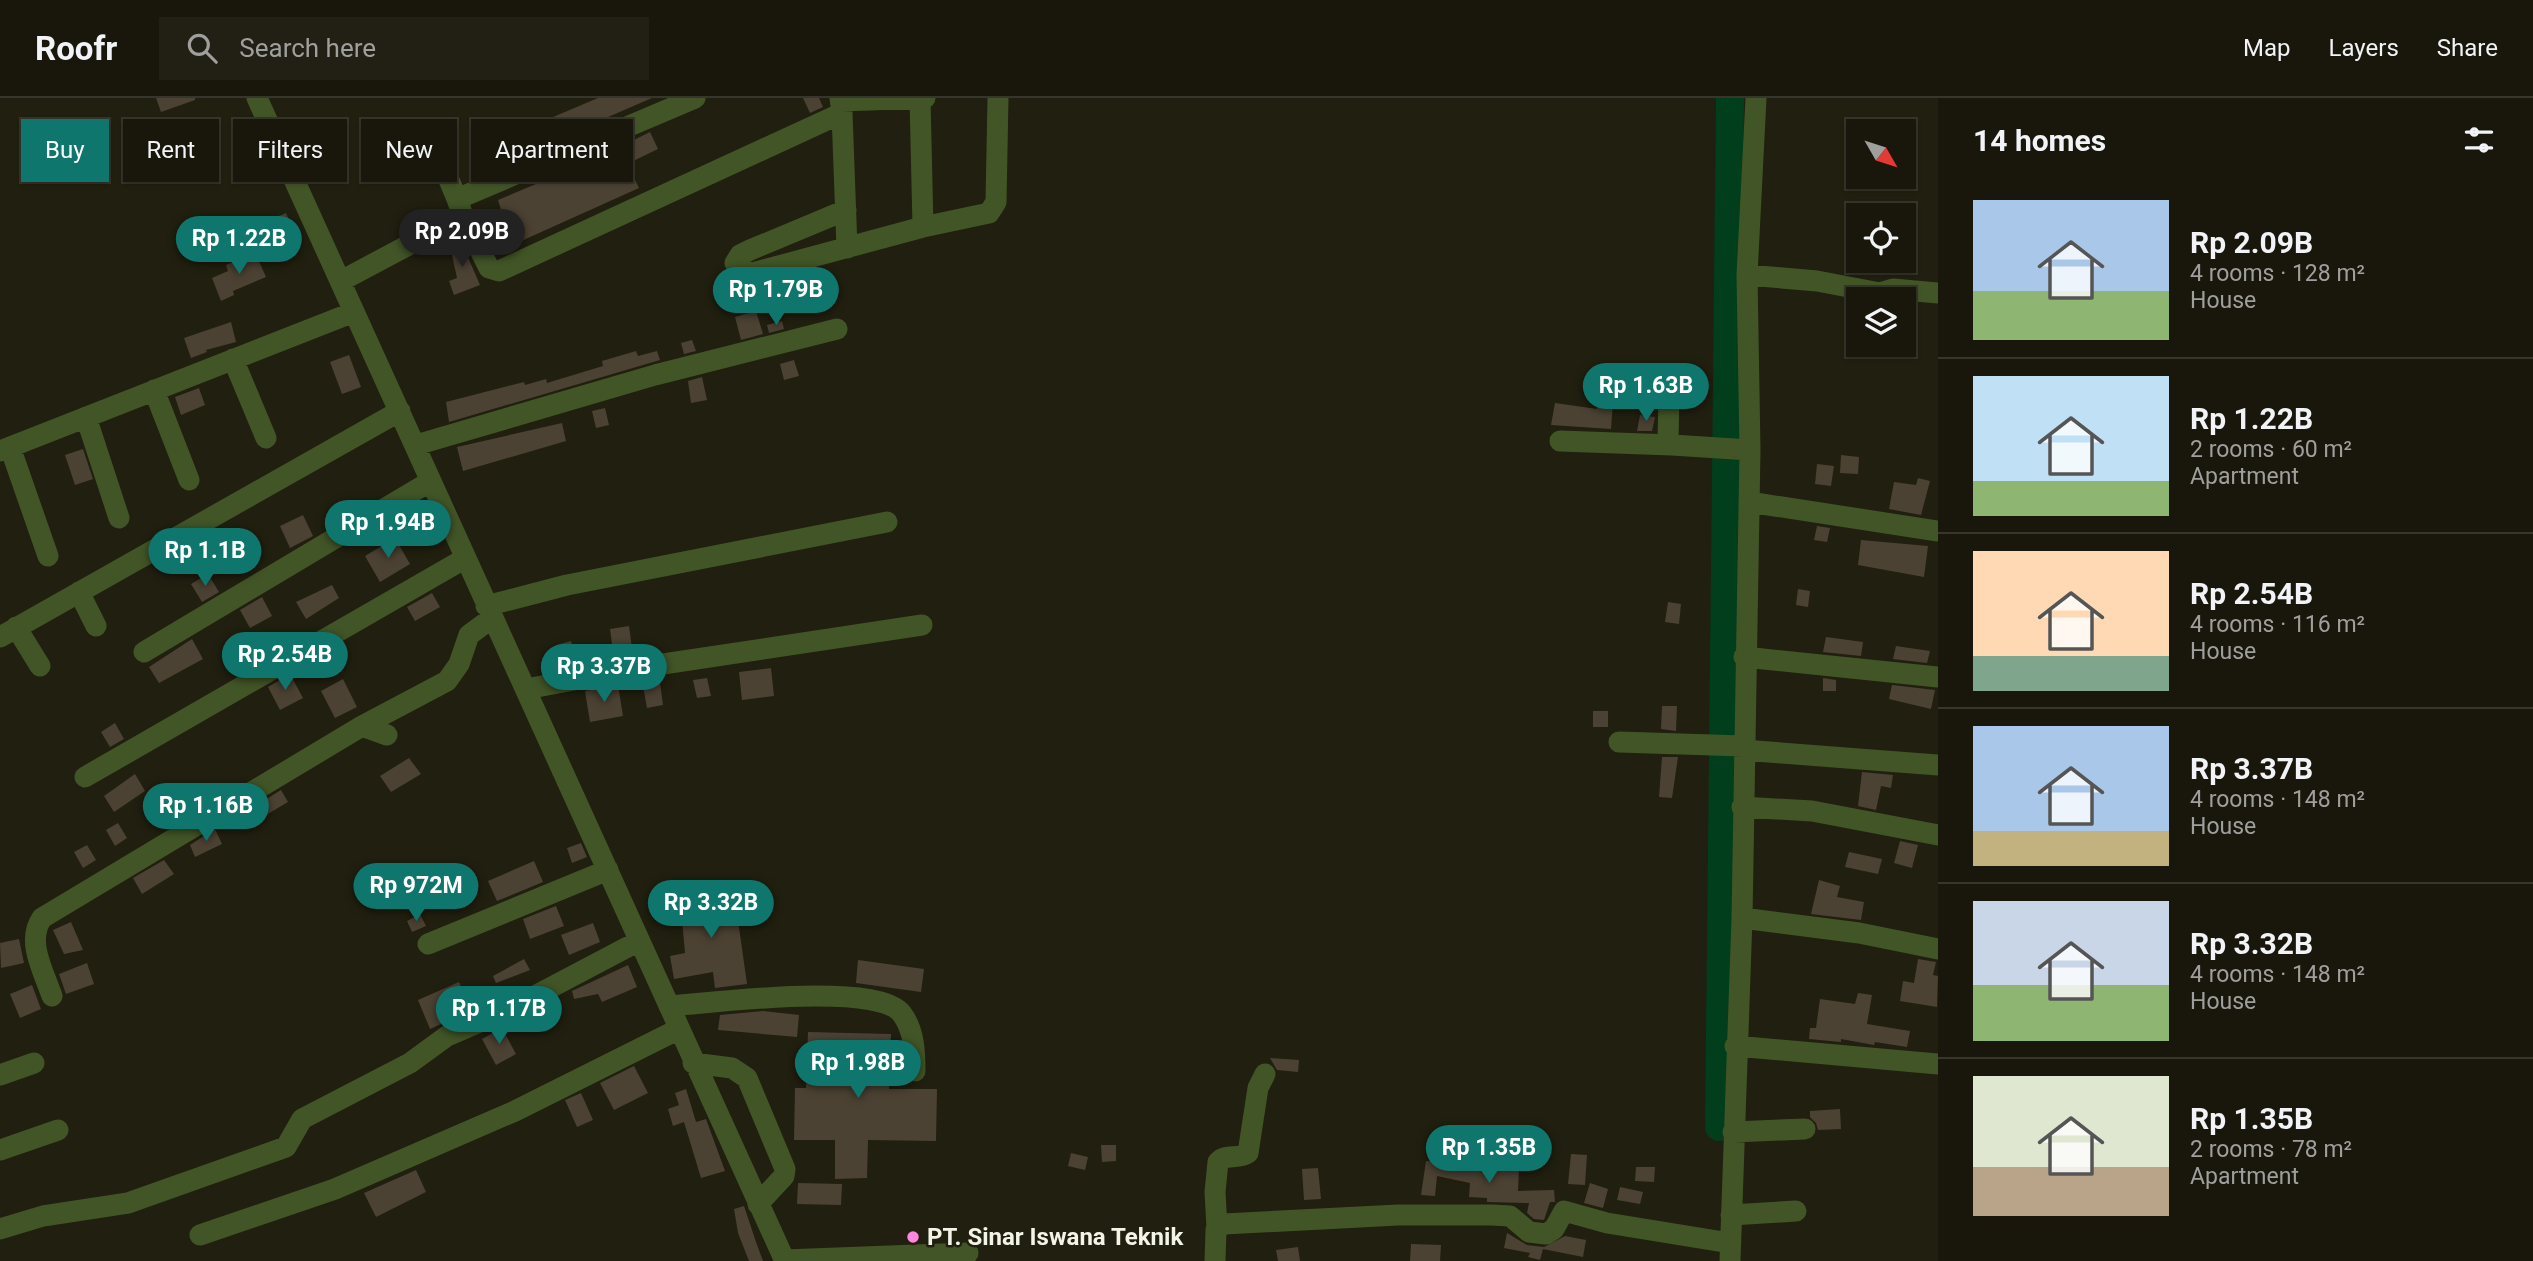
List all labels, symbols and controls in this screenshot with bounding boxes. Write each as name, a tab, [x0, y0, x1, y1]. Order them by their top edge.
search box	[159, 17, 649, 80]
text: Roofr	[35, 29, 117, 68]
icon: search	[183, 29, 221, 67]
text: Search here	[239, 33, 376, 63]
text: Map	[2243, 34, 2291, 62]
text: Layers	[2329, 34, 2399, 62]
text: Share	[2437, 34, 2498, 62]
chip: Buy	[21, 119, 109, 182]
chip: Rent	[123, 119, 219, 182]
chip: Filters	[233, 119, 347, 182]
chip: New	[361, 119, 457, 182]
chip: Apartment	[471, 119, 633, 182]
north arrow	[1846, 119, 1916, 189]
map controls	[1846, 119, 1916, 357]
icon: filters	[2460, 121, 2498, 159]
text: 14 homes	[1973, 123, 2106, 158]
button: locate	[1846, 203, 1916, 273]
pin: Rp 2.09B	[390, 209, 534, 269]
pin: Rp 1.22B	[167, 216, 311, 276]
text: Rp 2.09B	[415, 218, 509, 245]
text: Rp 1.22B	[192, 225, 286, 252]
text: Rp 2.09B	[2190, 225, 2313, 260]
icon: home	[2029, 228, 2113, 312]
text: 4 rooms · 128 m²	[2190, 260, 2365, 287]
pin: Rp 1.79B	[704, 268, 848, 327]
text: Rp 1.79B	[729, 276, 823, 303]
button: layers	[1846, 287, 1916, 357]
text: House	[2190, 287, 2256, 314]
pin: Rp 1.63B	[1574, 364, 1718, 423]
text: Rp 1.63B	[1599, 372, 1693, 399]
text: Rp 1.22B	[2190, 401, 2313, 436]
icon: home	[2029, 404, 2113, 488]
text: 2 rooms · 60 m²	[2190, 436, 2352, 463]
text: Apartment	[2190, 463, 2299, 490]
pin: Rp 1.94B	[316, 500, 460, 560]
text: Rp 1.94B	[341, 509, 435, 536]
pin: Rp 1.1B	[140, 528, 270, 588]
text: Rp 1.1B	[164, 537, 246, 564]
text: Rp 2.54B	[2190, 576, 2313, 611]
icon: home	[2029, 579, 2113, 663]
text: 4 rooms · 116 m²	[2190, 611, 2365, 638]
pin: Rp 2.54B	[213, 632, 357, 692]
text: House	[2190, 638, 2256, 665]
text: Rp 2.54B	[238, 641, 332, 668]
pin: Rp 3.37B	[532, 644, 676, 704]
text: Rp 3.37B	[557, 653, 651, 680]
text: Rp 3.37B	[2190, 751, 2313, 786]
icon: home	[2029, 754, 2113, 838]
pin: Rp 1.16B	[134, 784, 278, 843]
text: 4 rooms · 148 m²	[2190, 786, 2365, 813]
text: Rp 1.16B	[159, 792, 253, 819]
text: House	[2190, 813, 2256, 840]
pin: Rp 972M	[351, 864, 481, 923]
text: Rp 972M	[369, 872, 463, 899]
pin: Rp 3.32B	[639, 880, 783, 940]
text: Rp 3.32B	[664, 889, 758, 916]
text: Rp 3.32B	[2190, 926, 2313, 961]
icon: home	[2029, 929, 2113, 1013]
text: 4 rooms · 148 m²	[2190, 961, 2365, 988]
pin: Rp 1.17B	[427, 986, 571, 1046]
text: House	[2190, 988, 2256, 1015]
text: Rp 1.17B	[452, 995, 546, 1022]
pin: Rp 1.98B	[786, 1040, 930, 1100]
text: Rp 1.98B	[811, 1049, 905, 1076]
text: Rp 1.35B	[2190, 1101, 2313, 1136]
icon: home	[2029, 1104, 2113, 1188]
pin: Rp 1.35B	[1417, 1126, 1561, 1185]
text: Rp 1.35B	[1442, 1134, 1536, 1161]
text: 2 rooms · 78 m²	[2190, 1136, 2352, 1163]
text: Apartment	[2190, 1163, 2299, 1190]
place label: PT. Sinar Iswana Teknik	[927, 1223, 1184, 1251]
marker: PT. Sinar Iswana Teknik	[905, 1229, 921, 1245]

